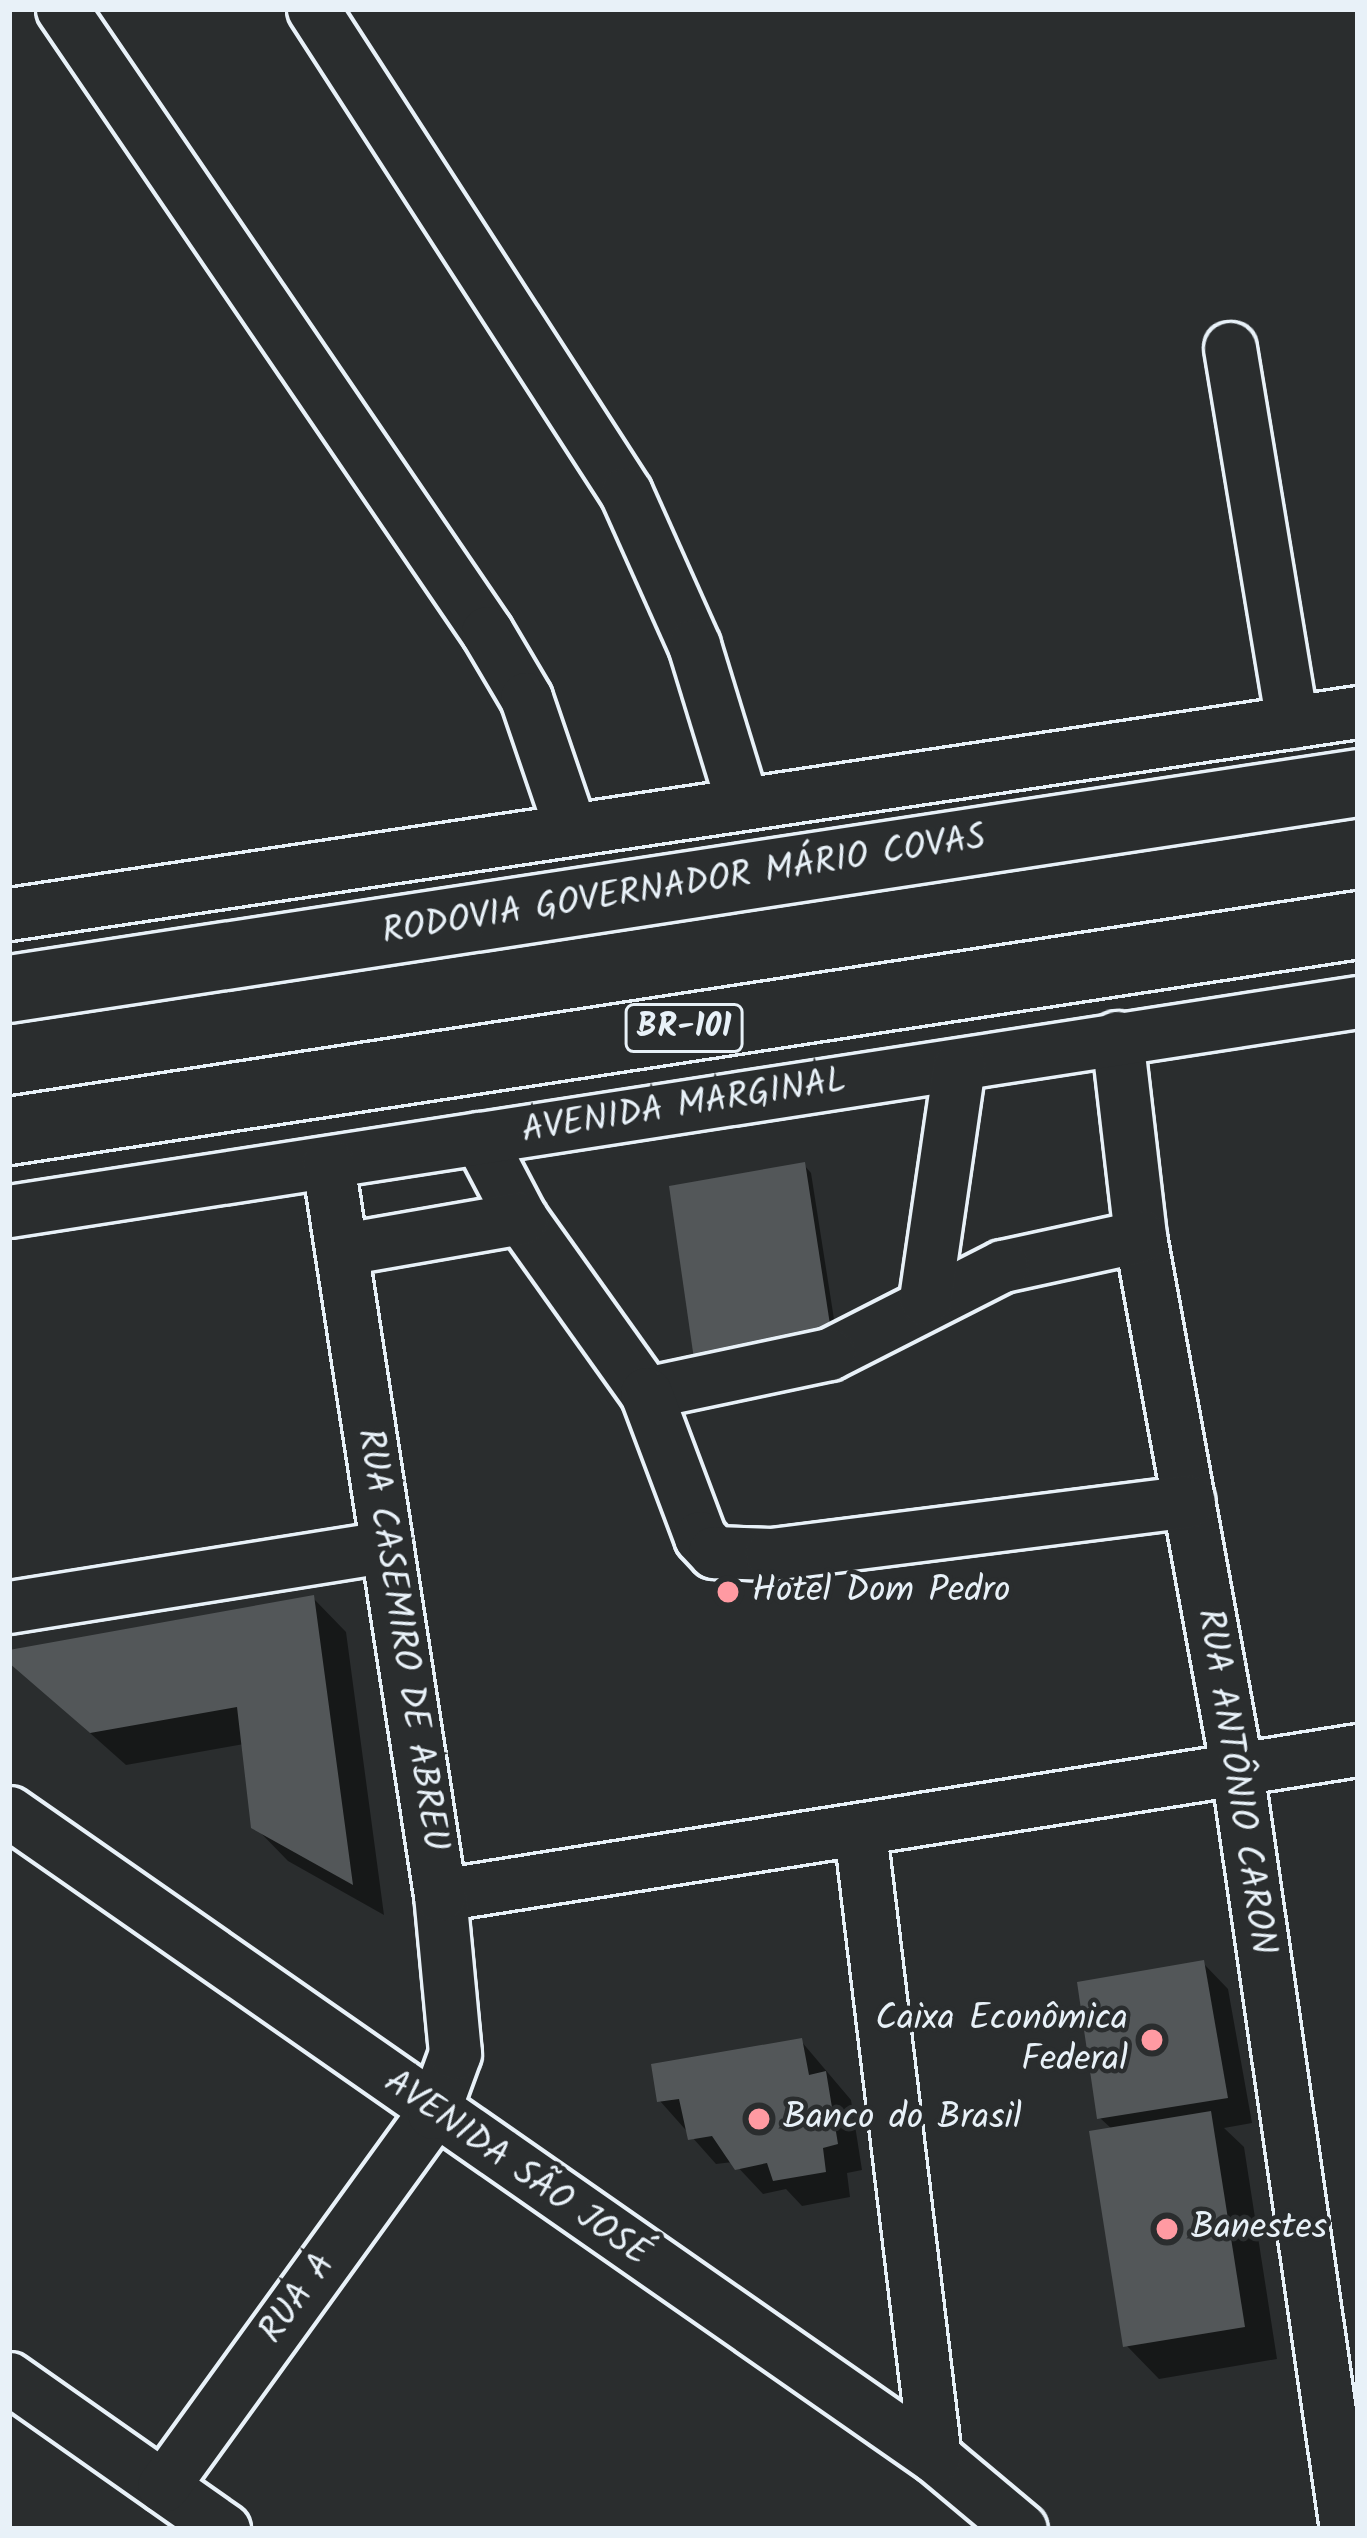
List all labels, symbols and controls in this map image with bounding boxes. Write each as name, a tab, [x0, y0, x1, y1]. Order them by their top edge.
street label: RODOVIA GOVERNADOR MÁRIO COVAS	[379, 817, 989, 955]
road number: BR-101	[624, 1001, 744, 1055]
street label: AVENIDA MARGINAL	[519, 1060, 849, 1154]
street label: RUA CASEMIRO DE ABREU	[346, 1426, 456, 1854]
place label: Hotel Dom Pedro	[752, 1570, 1010, 1614]
marker: Hotel Dom Pedro	[715, 1579, 741, 1605]
street label: RUA ANTÔNIO CARON	[1186, 1606, 1284, 1958]
place label: Caixa Econômica Federal	[875, 1997, 1128, 2082]
marker: Caixa Econômica Federal	[1139, 2027, 1165, 2053]
street label: AVENIDA SÃO JOSÉ	[375, 2061, 657, 2277]
place label: Banco do Brasil	[783, 2097, 1022, 2141]
marker: Banco do Brasil	[746, 2106, 772, 2132]
place label: Banestes	[1191, 2207, 1327, 2251]
marker: Banestes	[1154, 2216, 1180, 2242]
street label: RUA A	[251, 2246, 345, 2352]

